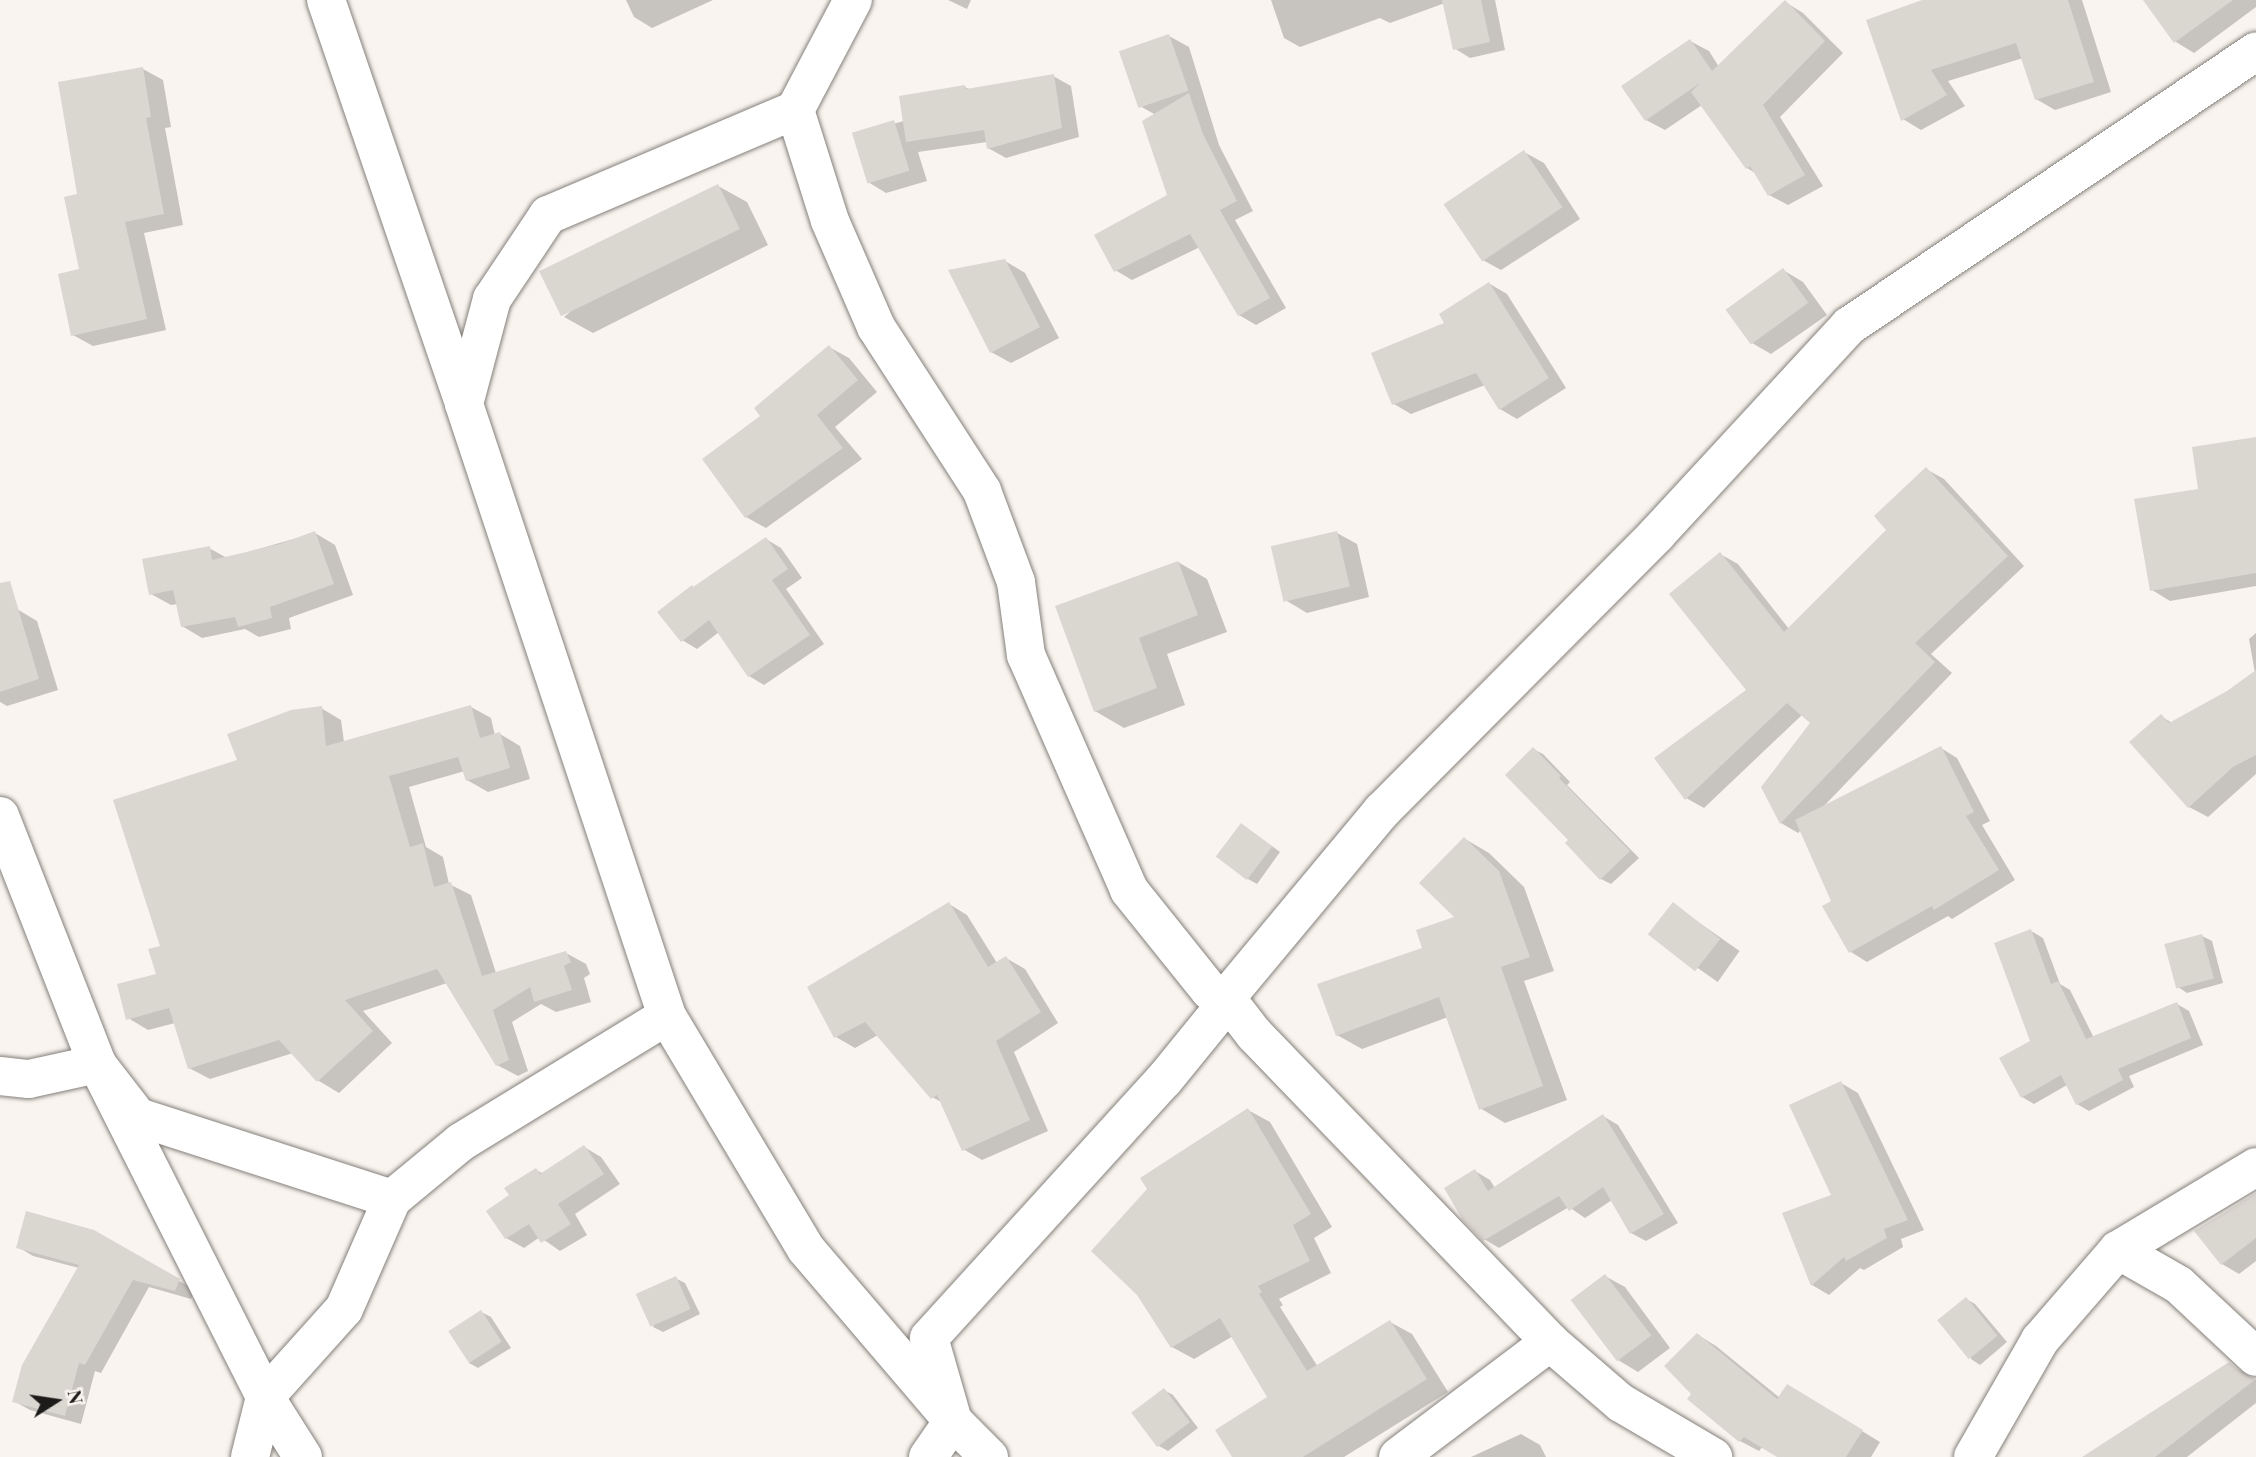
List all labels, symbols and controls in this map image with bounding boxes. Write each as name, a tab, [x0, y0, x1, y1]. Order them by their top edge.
north arrow	[21, 1366, 91, 1436]
text: N	[62, 1387, 91, 1406]

